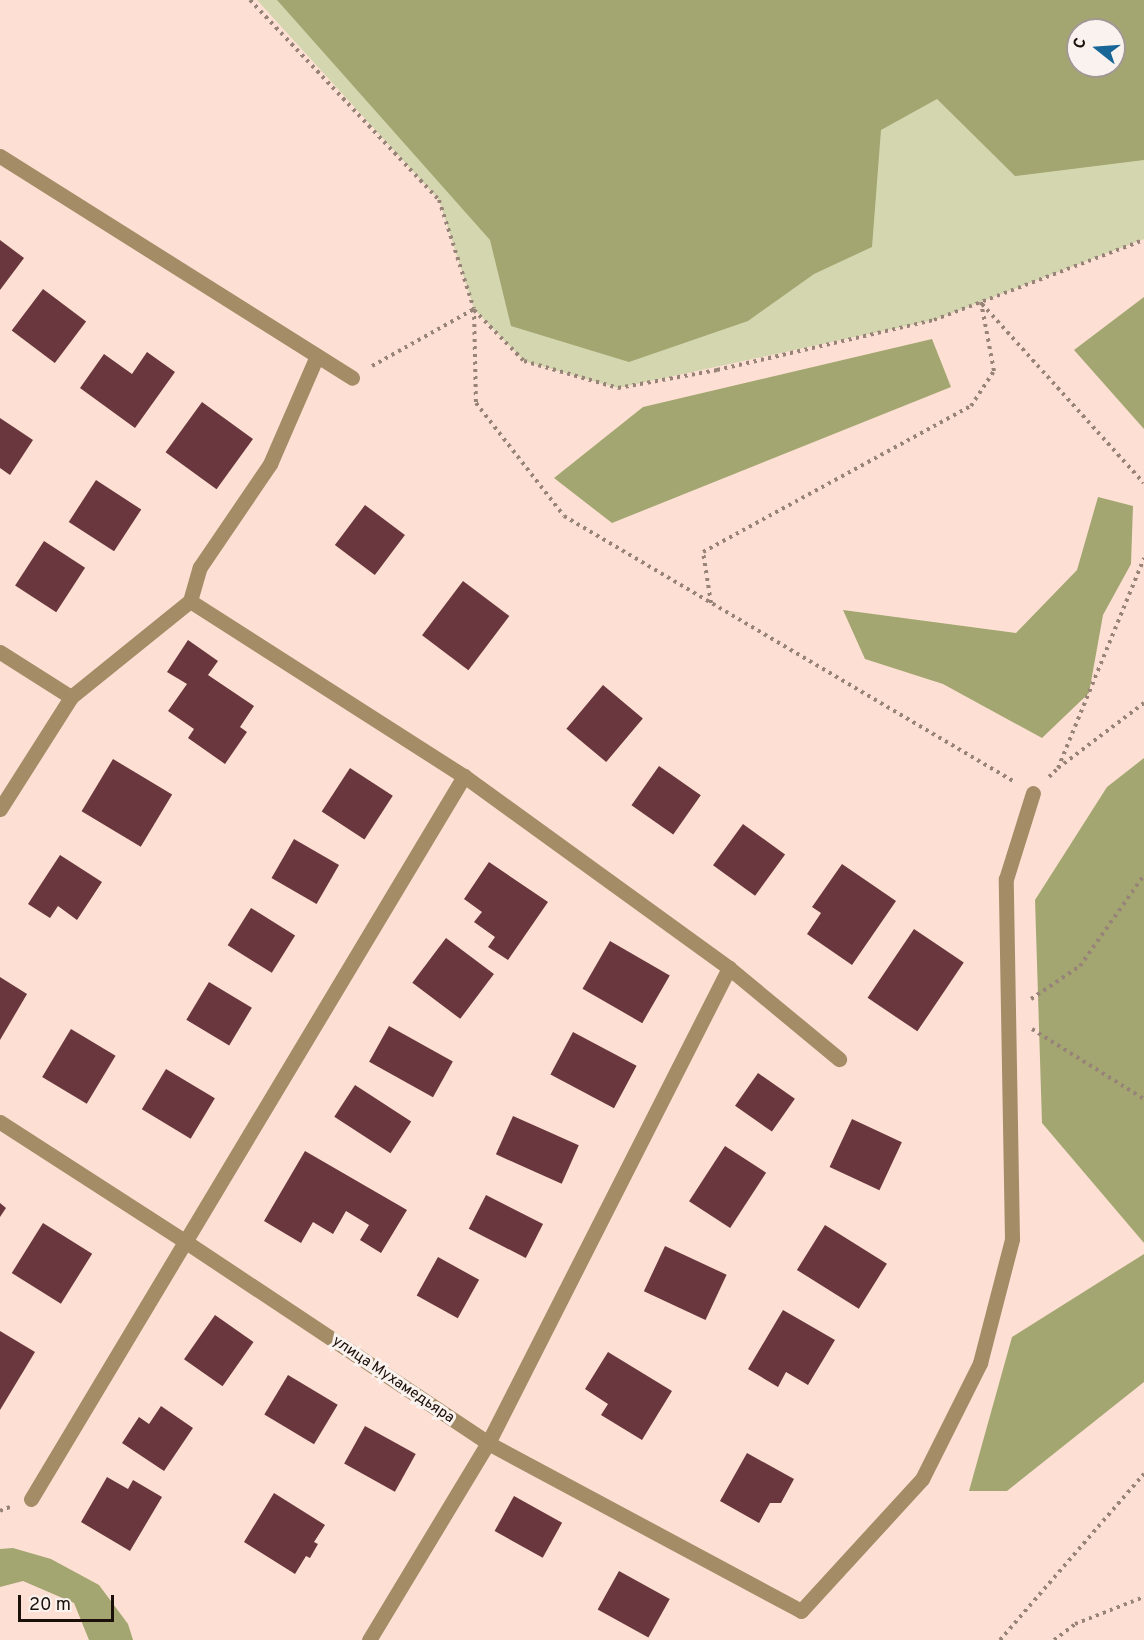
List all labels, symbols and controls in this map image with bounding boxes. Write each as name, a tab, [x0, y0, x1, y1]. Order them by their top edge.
north arrow	[1066, 18, 1126, 78]
text: С	[1070, 36, 1092, 51]
street label: улица Мухамедьяра	[329, 1332, 457, 1428]
scale bar	[21, 1583, 117, 1621]
text: 20 m	[29, 1594, 71, 1617]

